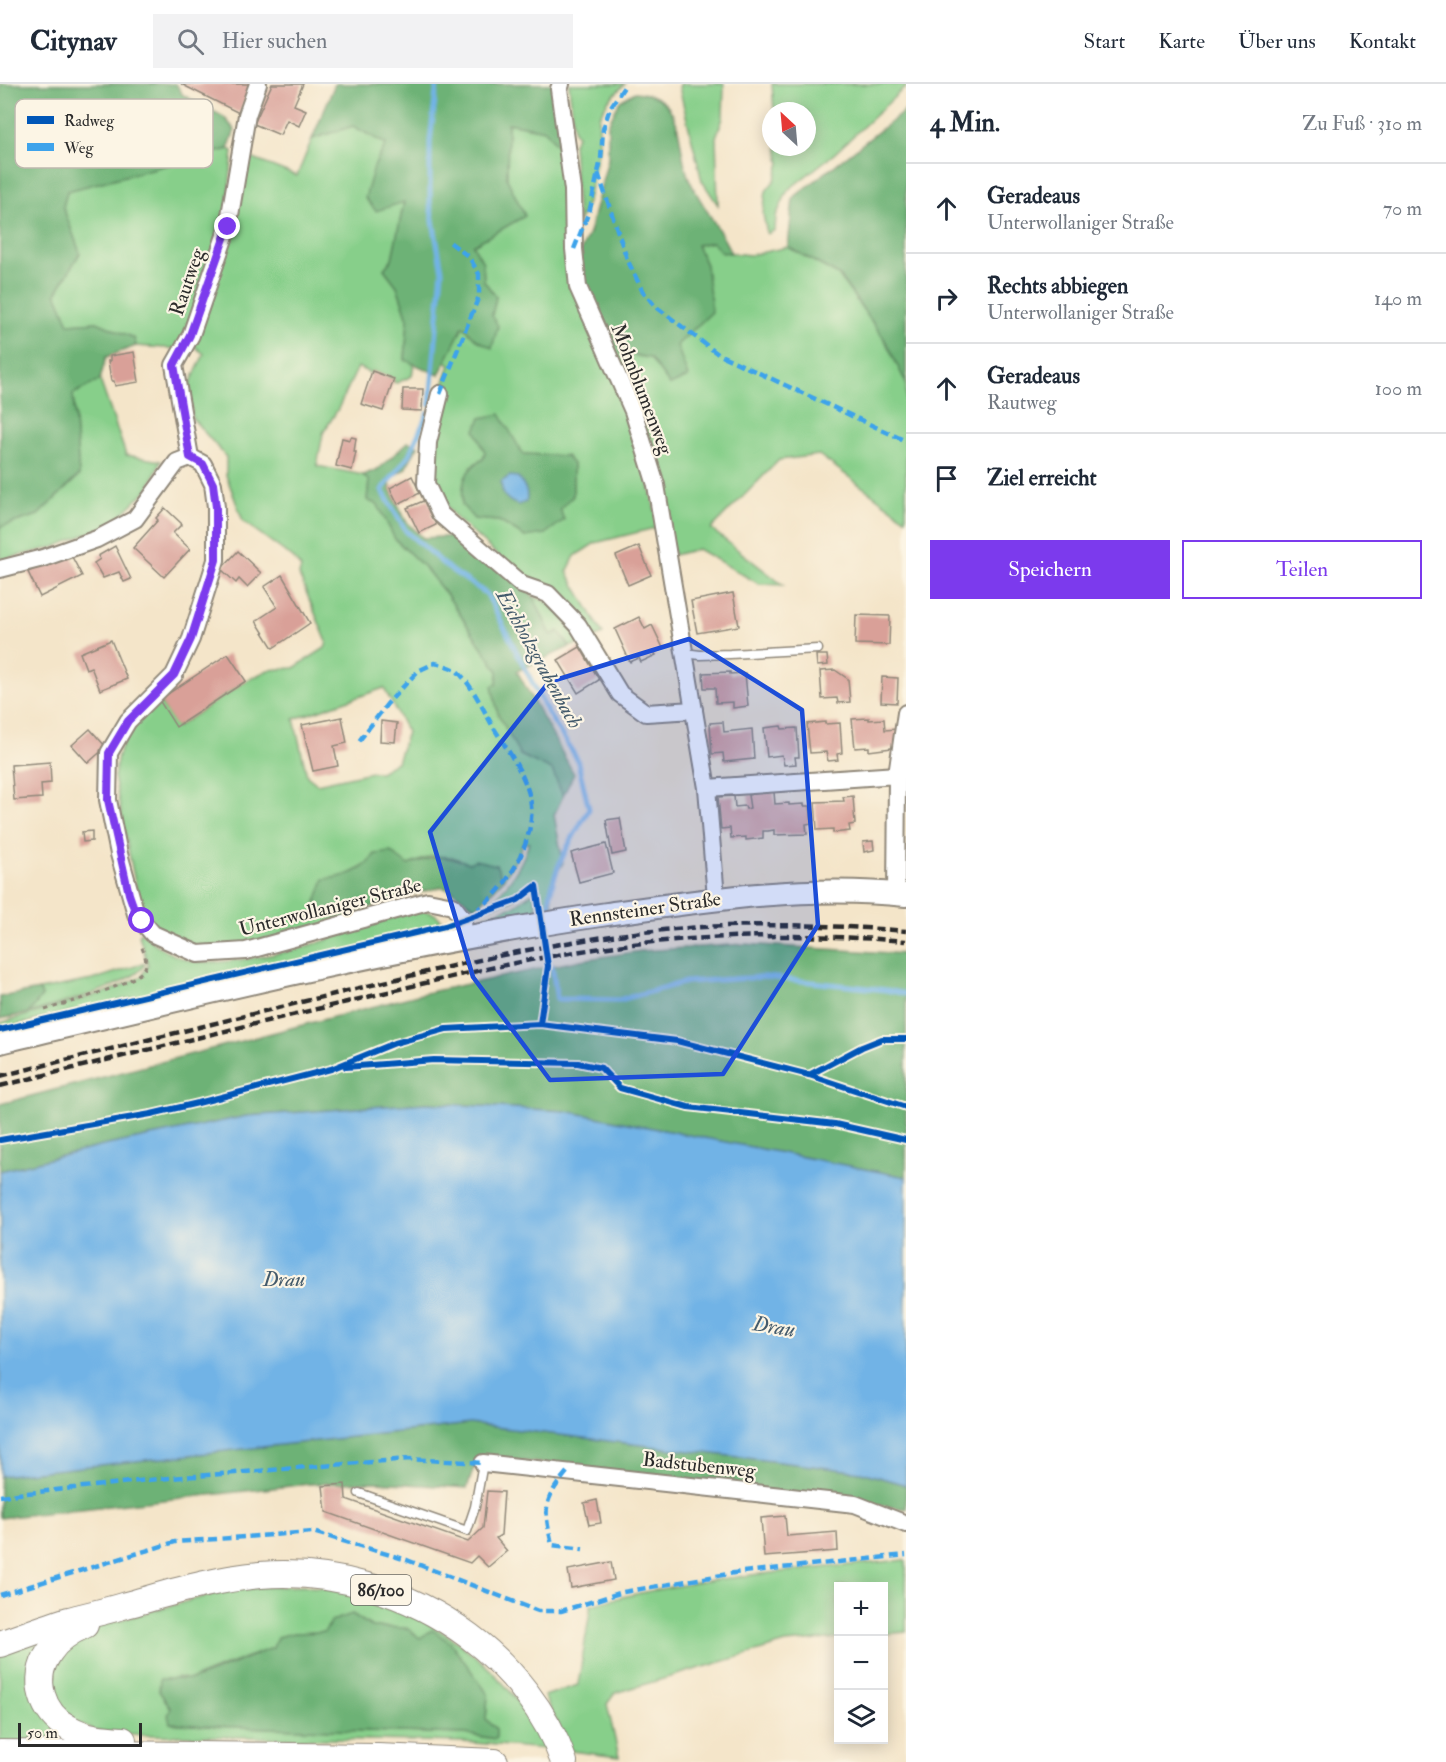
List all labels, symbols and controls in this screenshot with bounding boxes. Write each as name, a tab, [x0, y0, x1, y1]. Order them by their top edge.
search box	[153, 14, 573, 68]
text: Citynav	[30, 24, 117, 59]
icon: search	[174, 25, 207, 58]
text: Hier suchen	[222, 27, 327, 55]
text: Start	[1083, 28, 1125, 55]
text: Karte	[1158, 28, 1205, 55]
text: Über uns	[1238, 28, 1316, 55]
text: Kontakt	[1349, 28, 1416, 55]
legend	[15, 99, 213, 168]
north arrow	[762, 102, 816, 156]
text: 4 Min.	[930, 107, 1000, 139]
text: Radweg	[64, 111, 115, 131]
text: Zu Fuß · 310 m	[1302, 111, 1422, 136]
text: Weg	[63, 138, 95, 158]
text: Geradeaus	[987, 182, 1080, 210]
icon: ahead	[930, 192, 963, 225]
text: 70 m	[1383, 196, 1422, 221]
text: Unterwollaniger Straße	[987, 210, 1174, 235]
route end	[214, 213, 240, 239]
street label: Rautweg	[164, 244, 211, 319]
text: Rechts abbiegen	[987, 272, 1128, 300]
icon: right	[930, 282, 963, 315]
text: 140 m	[1374, 286, 1422, 311]
text: Unterwollaniger Straße	[987, 300, 1174, 325]
street label: Mohnblumenweg	[605, 320, 679, 459]
text: Geradeaus	[987, 362, 1080, 390]
icon: ahead	[930, 372, 963, 405]
text: 100 m	[1375, 376, 1422, 401]
text: Rautweg	[987, 390, 1057, 415]
icon: arrive	[930, 462, 963, 495]
text: Ziel erreicht	[987, 464, 1097, 492]
button: Speichern	[930, 540, 1170, 599]
button: Teilen	[1182, 540, 1422, 599]
water label: Eichholzgrabenbach	[489, 583, 588, 733]
street label: Unterwollaniger Straße	[236, 872, 424, 942]
street label: Rennsteiner Straße	[568, 886, 722, 932]
route start	[128, 907, 154, 933]
water label: Drau	[262, 1266, 305, 1293]
water label: Drau	[750, 1310, 797, 1344]
street label: Badstubenweg	[641, 1447, 758, 1483]
road number: 86/100	[351, 1575, 411, 1605]
map controls	[834, 1582, 888, 1744]
button: +	[834, 1582, 888, 1636]
button: −	[834, 1636, 888, 1690]
button: layers	[834, 1690, 888, 1744]
scale bar	[18, 1720, 142, 1748]
text: 50 m	[27, 1723, 58, 1743]

